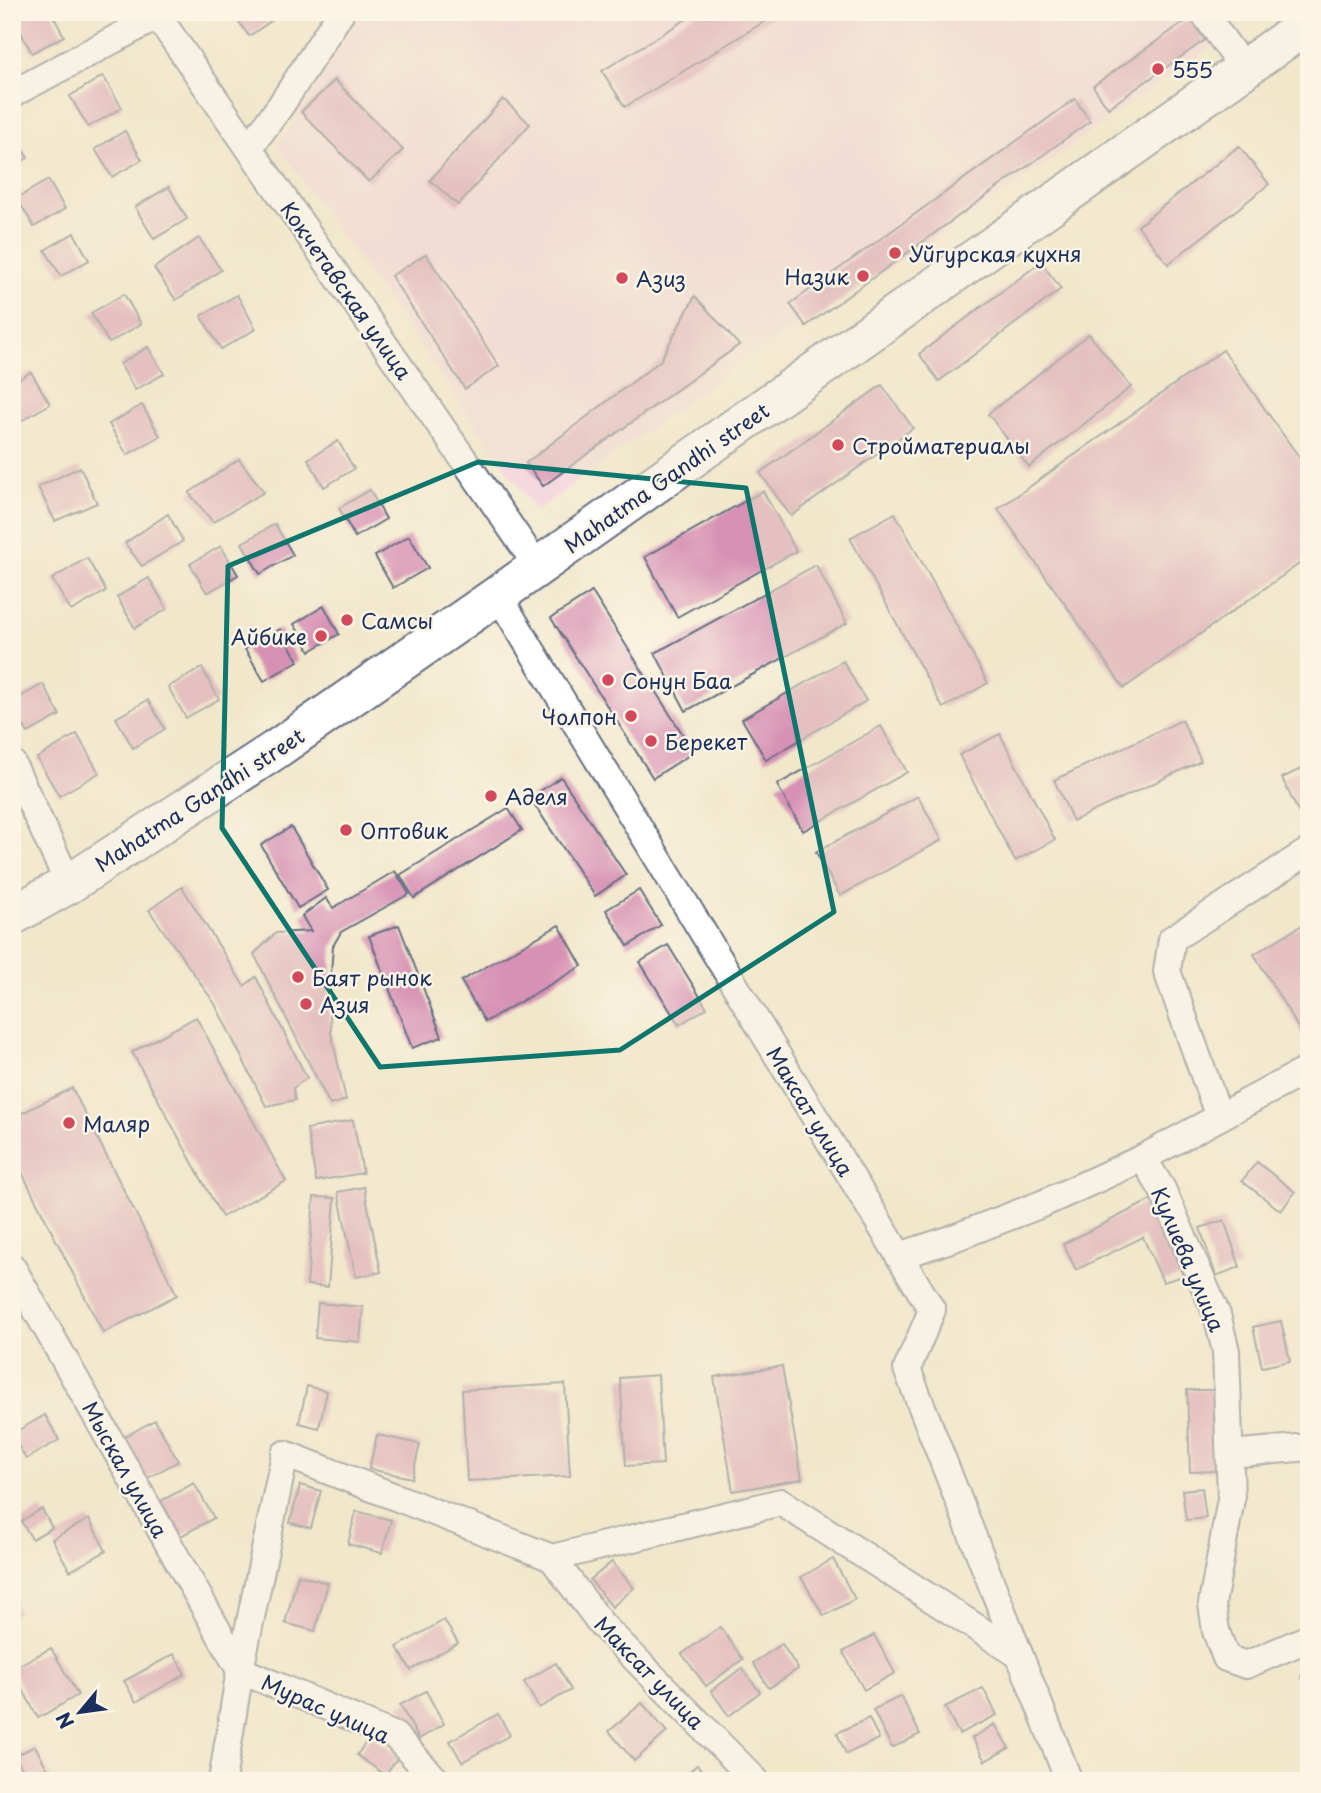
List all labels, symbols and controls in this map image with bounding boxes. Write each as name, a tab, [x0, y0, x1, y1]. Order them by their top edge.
place label: 555	[1172, 53, 1213, 85]
marker: 555	[1150, 61, 1166, 77]
street label: Кокчетавская улица	[273, 194, 421, 386]
place label: Уйгурская кухня	[909, 237, 1082, 269]
marker: Уйгурская кухня	[887, 245, 903, 261]
place label: Назик	[784, 260, 850, 292]
place label: Азиз	[636, 262, 686, 294]
marker: Назик	[855, 268, 871, 284]
marker: Азиз	[614, 270, 630, 286]
street label: Mahatma Gandhi street	[557, 394, 775, 560]
place label: Стройматериалы	[852, 429, 1030, 461]
marker: Стройматериалы	[830, 437, 846, 453]
place label: Самсы	[361, 604, 433, 636]
marker: Самсы	[339, 612, 355, 628]
place label: Айбике	[231, 620, 307, 652]
marker: Айбике	[313, 628, 329, 644]
place label: Сонун Баа	[622, 664, 732, 696]
marker: Сонун Баа	[600, 672, 616, 688]
place label: Чолпон	[541, 700, 617, 732]
marker: Чолпон	[623, 708, 639, 724]
street label: Mahatma Gandhi street	[88, 719, 310, 879]
place label: Берекет	[665, 725, 748, 757]
marker: Берекет	[643, 733, 659, 749]
place label: Аделя	[505, 780, 568, 812]
marker: Аделя	[483, 788, 499, 804]
place label: Оптовик	[360, 814, 449, 846]
marker: Оптовик	[338, 822, 354, 838]
place label: Баят рынок	[312, 961, 432, 993]
marker: Баят рынок	[290, 969, 306, 985]
place label: Азия	[320, 988, 370, 1020]
marker: Азия	[298, 996, 314, 1012]
street label: Максат улица	[760, 1040, 863, 1183]
place label: Маляр	[83, 1107, 150, 1139]
marker: Маляр	[61, 1115, 77, 1131]
street label: Кулиева улица	[1144, 1182, 1234, 1337]
street label: Мыскал улица	[75, 1395, 177, 1544]
street label: Максат улица	[588, 1608, 713, 1736]
street label: Мурас улица	[257, 1665, 396, 1751]
north arrow	[46, 1678, 116, 1748]
text: N	[48, 1707, 80, 1734]

